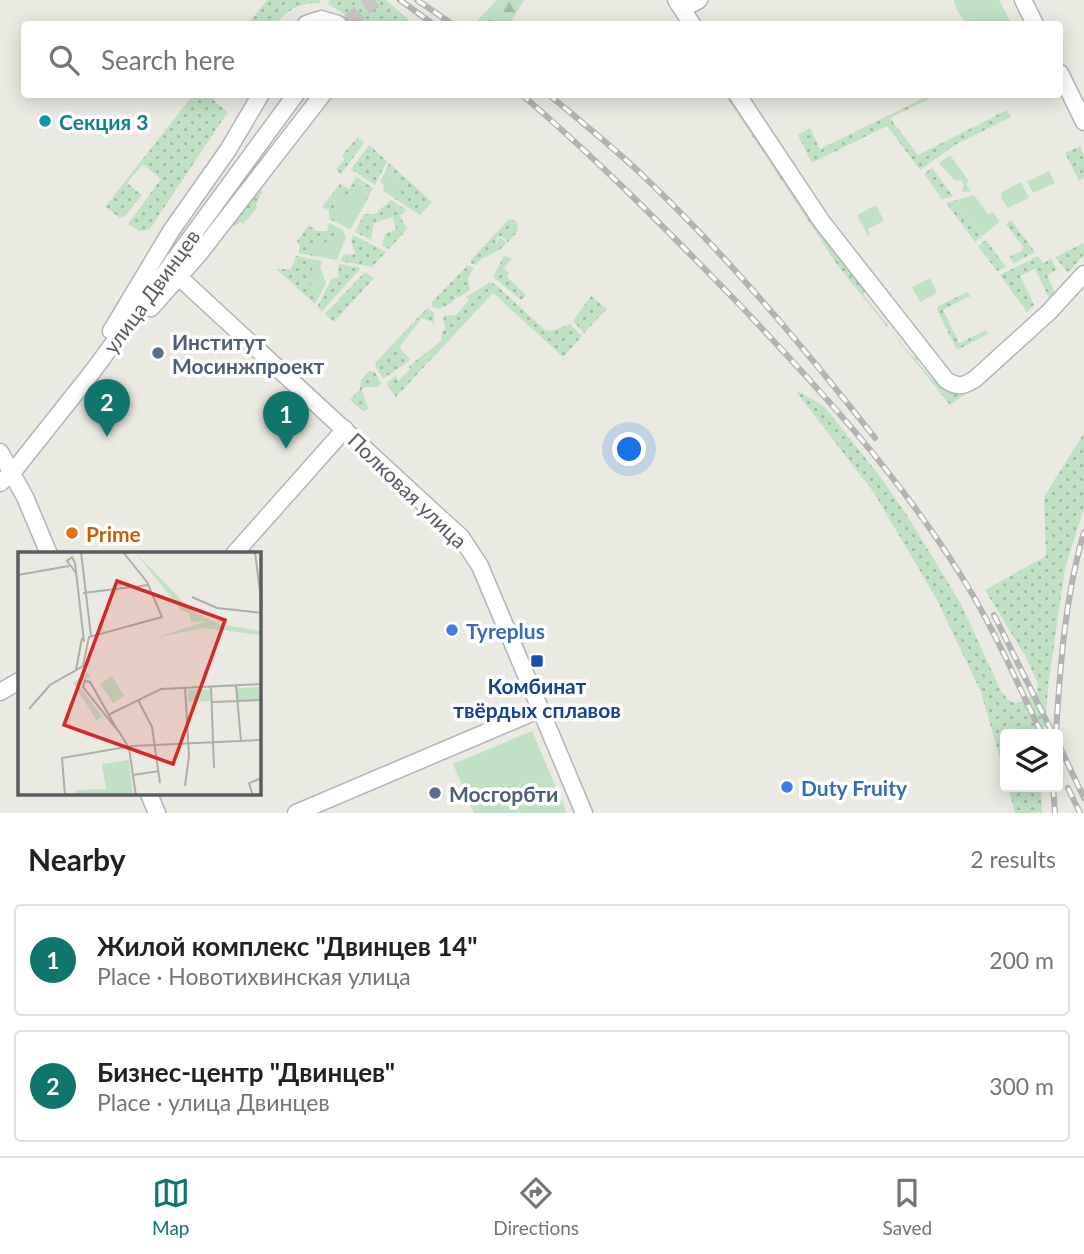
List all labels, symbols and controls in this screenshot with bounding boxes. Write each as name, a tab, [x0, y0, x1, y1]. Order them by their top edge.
search box	[21, 21, 1063, 98]
icon: search	[45, 41, 83, 79]
text: Search here	[101, 44, 235, 76]
place label: Секция 3	[59, 109, 148, 134]
marker: Секция 3	[37, 113, 53, 129]
street label: улица Двинцев	[98, 224, 204, 358]
place label: Институт Мосинжпроект	[172, 329, 325, 378]
marker: Институт Мосинжпроект	[150, 345, 166, 361]
pin: 2	[84, 379, 130, 437]
pin: 1	[263, 391, 309, 449]
street label: Полковая улица	[343, 427, 473, 553]
your location	[612, 432, 646, 466]
place label: Prime	[86, 521, 141, 546]
marker: Prime	[64, 525, 80, 541]
inset map	[18, 552, 261, 796]
place label: Tyreplus	[466, 618, 545, 643]
marker: Tyreplus	[444, 622, 460, 638]
marker: Комбинат твёрдых сплавов	[529, 653, 545, 669]
place label: Комбинат твёрдых сплавов	[453, 673, 621, 722]
map controls	[1000, 729, 1063, 792]
button: layers	[1000, 729, 1063, 792]
place label: Duty Fruity	[801, 775, 908, 800]
marker: Duty Fruity	[779, 779, 795, 795]
place label: Мосгорбти	[449, 781, 558, 806]
marker: Мосгорбти	[427, 785, 443, 801]
text: Nearby	[28, 841, 126, 877]
text: 2 results	[970, 845, 1056, 873]
text: Жилой комплекс "Двинцев 14"	[97, 930, 478, 962]
text: 1	[46, 946, 60, 974]
text: 200 m	[989, 946, 1054, 974]
text: Place · Новотихвинская улица	[97, 962, 411, 990]
text: Бизнес-центр "Двинцев"	[97, 1056, 395, 1088]
text: 2	[46, 1072, 60, 1100]
text: 300 m	[989, 1072, 1054, 1100]
text: Place · улица Двинцев	[97, 1088, 330, 1116]
tab: Map	[152, 1174, 190, 1239]
tab: Directions	[493, 1174, 579, 1239]
tab: Saved	[883, 1174, 932, 1239]

